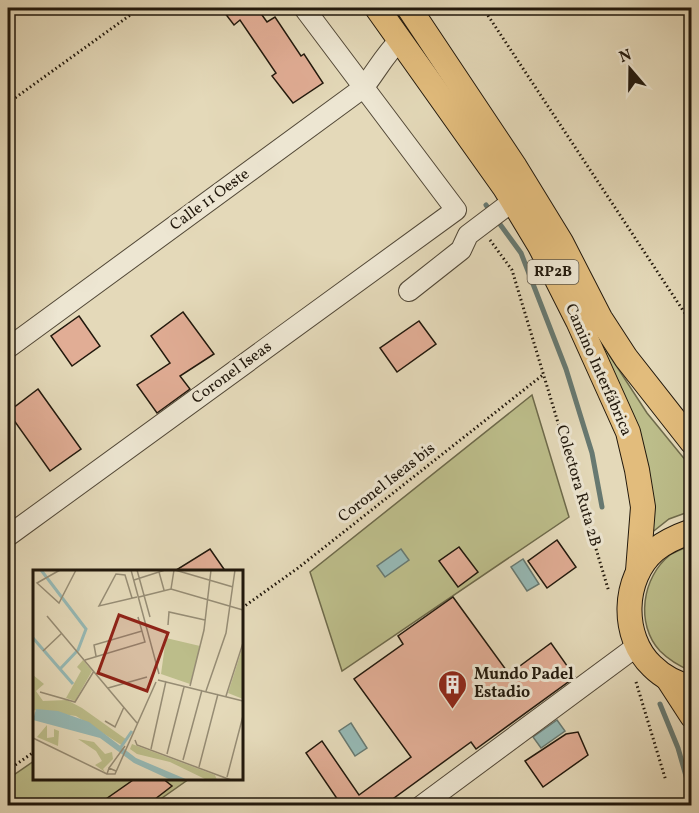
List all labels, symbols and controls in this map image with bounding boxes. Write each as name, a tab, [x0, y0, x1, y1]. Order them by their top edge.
north arrow	[600, 39, 660, 99]
text: N	[616, 44, 635, 69]
street label: Calle 11 Oeste	[166, 164, 254, 236]
road number: RP2B	[528, 260, 578, 284]
street label: Camino Interfábrica	[559, 300, 637, 440]
street label: Coronel Iseas	[187, 336, 277, 410]
street label: Colectora Ruta 2B	[550, 423, 606, 549]
street label: Coronel Iseas bis	[334, 438, 440, 528]
inset map	[33, 570, 243, 780]
place label: Mundo Padel Estadio	[474, 664, 574, 704]
building icon: Mundo Padel Estadio	[437, 668, 469, 710]

